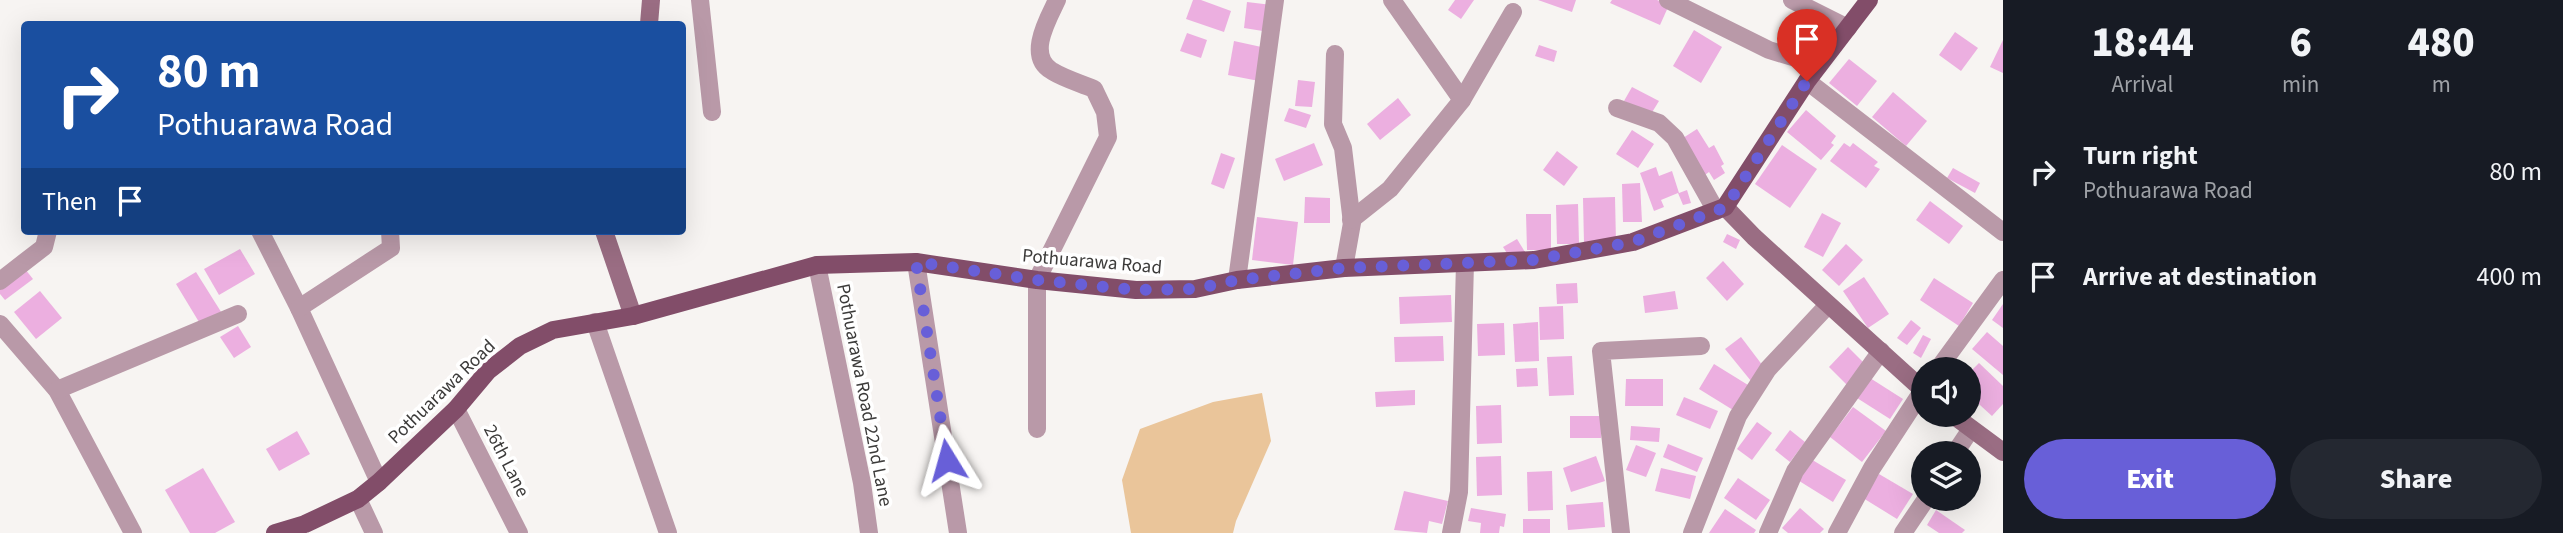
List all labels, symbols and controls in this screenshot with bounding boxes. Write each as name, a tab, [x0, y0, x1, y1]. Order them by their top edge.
pin	[1777, 9, 1837, 81]
text: 18:44	[2091, 13, 2194, 73]
text: 6	[2289, 13, 2312, 73]
text: 480	[2408, 13, 2475, 73]
icon: arrive	[1788, 20, 1826, 58]
text: 80 m	[157, 37, 261, 107]
icon: right	[42, 49, 133, 140]
text: Arrival	[2112, 68, 2173, 101]
text: min	[2282, 68, 2319, 101]
text: m	[2432, 68, 2451, 101]
text: Pothuarawa Road	[157, 102, 393, 148]
text: Turn right	[2083, 137, 2198, 174]
icon: right	[2024, 153, 2062, 191]
text: 80 m	[2489, 153, 2542, 190]
text: Pothuarawa Road	[2083, 174, 2253, 207]
icon: arrive	[111, 182, 149, 220]
text: Then	[42, 183, 97, 220]
street label: Pothuarawa Road	[1021, 242, 1163, 282]
icon: arrive	[2024, 258, 2062, 296]
text: Arrive at destination	[2083, 258, 2317, 295]
text: 400 m	[2476, 258, 2542, 295]
street label: Pothuarawa Road 22nd Lane	[829, 281, 899, 509]
street label: Pothuarawa Road	[382, 334, 502, 450]
map controls	[1911, 357, 1981, 511]
button: sound	[1911, 357, 1981, 427]
street label: 26th Lane	[476, 420, 536, 502]
position arrow	[910, 423, 984, 497]
button: Exit	[2024, 439, 2276, 519]
button: Share	[2290, 439, 2542, 519]
button: layers	[1911, 441, 1981, 511]

